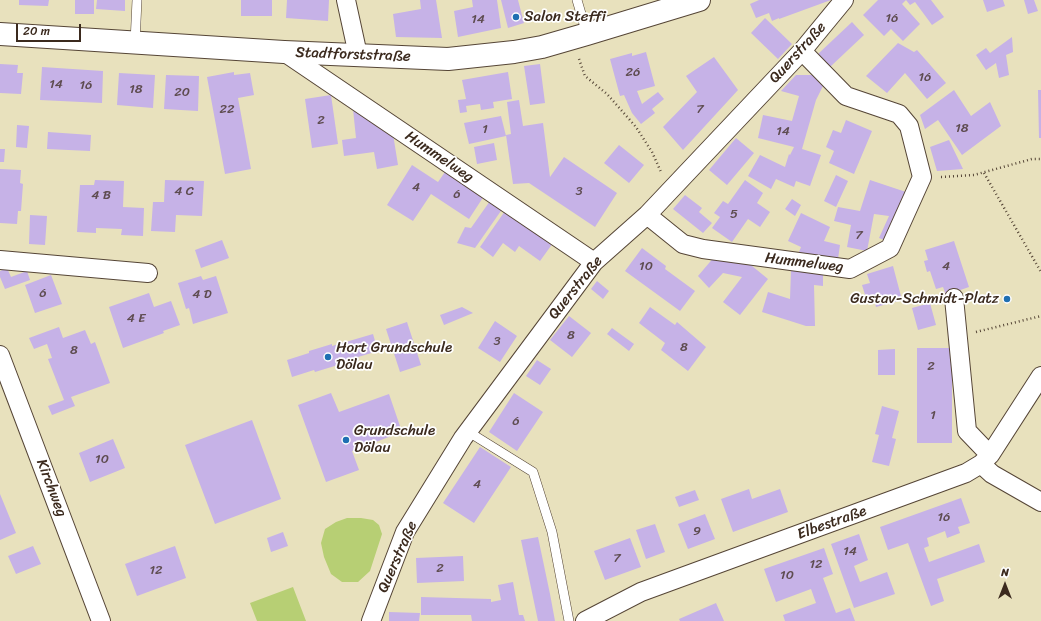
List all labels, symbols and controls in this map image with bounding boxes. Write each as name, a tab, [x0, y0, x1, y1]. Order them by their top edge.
place label: Salon Steffi	[524, 8, 606, 26]
house number: 16	[886, 11, 898, 27]
house number: 14	[471, 12, 485, 28]
marker: Salon Steffi	[511, 12, 521, 22]
scale bar	[18, 16, 83, 42]
street label: Querstraße	[766, 19, 830, 87]
text: 20 m	[23, 20, 50, 42]
street label: Stadtforststraße	[295, 44, 411, 66]
house number: 26	[626, 65, 640, 81]
house number: 16	[919, 70, 931, 86]
house number: 14	[49, 77, 63, 93]
house number: 16	[80, 78, 92, 94]
house number: 18	[129, 82, 143, 98]
house number: 20	[174, 85, 190, 101]
house number: 22	[219, 102, 235, 118]
house number: 7	[696, 102, 704, 118]
house number: 2	[317, 113, 325, 129]
house number: 18	[955, 121, 969, 137]
house number: 1	[482, 122, 488, 138]
house number: 14	[776, 124, 790, 140]
street label: Hummelweg	[401, 127, 477, 187]
house number: 4	[412, 180, 420, 196]
house number: 4 C	[174, 184, 194, 200]
house number: 3	[575, 184, 583, 200]
house number: 6	[453, 187, 461, 203]
house number: 4 B	[91, 188, 111, 204]
house number: 5	[730, 207, 738, 223]
house number: 7	[855, 228, 863, 244]
street label: Hummelweg	[764, 249, 844, 277]
street label: Querstraße	[545, 253, 607, 323]
house number: 10	[639, 259, 653, 275]
house number: 4	[942, 259, 950, 275]
house number: 6	[39, 286, 47, 302]
house number: 4 D	[192, 287, 212, 303]
place label: Gustav-Schmidt-Platz	[850, 290, 999, 308]
marker: Gustav-Schmidt-Platz	[1002, 294, 1012, 304]
house number: 4 E	[127, 311, 145, 327]
house number: 8	[567, 328, 575, 344]
house number: 3	[493, 334, 501, 350]
place label: Hort Grundschule Dölau	[336, 339, 452, 374]
house number: 8	[680, 340, 688, 356]
house number: 8	[70, 343, 78, 359]
marker: Hort Grundschule Dölau	[323, 352, 333, 362]
house number: 2	[927, 359, 935, 375]
house number: 1	[930, 408, 936, 424]
house number: 6	[512, 414, 520, 430]
place label: Grundschule Dölau	[354, 422, 435, 457]
marker: Grundschule Dölau	[341, 435, 351, 445]
house number: 10	[95, 452, 109, 468]
street label: Kirchweg	[32, 457, 70, 519]
house number: 4	[473, 477, 481, 493]
street label: Elbestraße	[795, 502, 869, 544]
house number: 16	[938, 510, 950, 526]
street label: Querstraße	[374, 518, 422, 596]
house number: 9	[693, 524, 701, 540]
house number: 14	[843, 544, 857, 560]
house number: 7	[613, 551, 621, 567]
house number: 12	[809, 557, 823, 573]
house number: 2	[436, 561, 444, 577]
house number: 12	[149, 563, 163, 579]
text: N	[1001, 563, 1009, 582]
north arrow	[985, 565, 1025, 605]
house number: 10	[780, 568, 794, 584]

